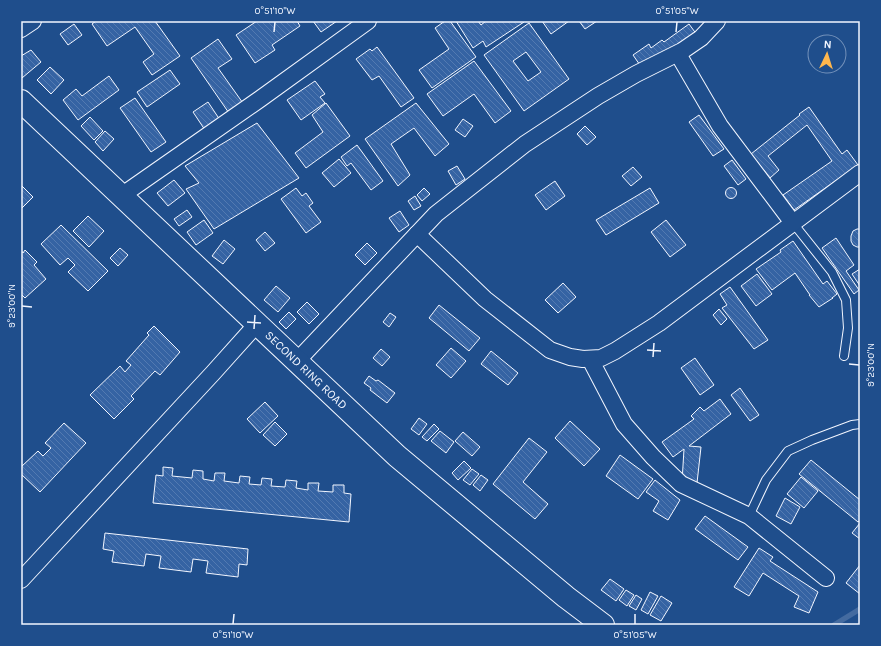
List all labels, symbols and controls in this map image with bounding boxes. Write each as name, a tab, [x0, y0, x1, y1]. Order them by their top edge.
text: 0°51'10"W	[255, 5, 295, 17]
text: 0°51'05"W	[655, 5, 699, 17]
north arrow	[807, 34, 847, 74]
text: N	[823, 38, 832, 51]
text: 9°23'00"N	[6, 284, 18, 328]
street label: SECOND RING ROAD	[262, 328, 350, 412]
text: 9°23'00"N	[865, 343, 877, 387]
text: 0°51'10"W	[213, 629, 253, 641]
text: 0°51'05"W	[613, 629, 657, 641]

